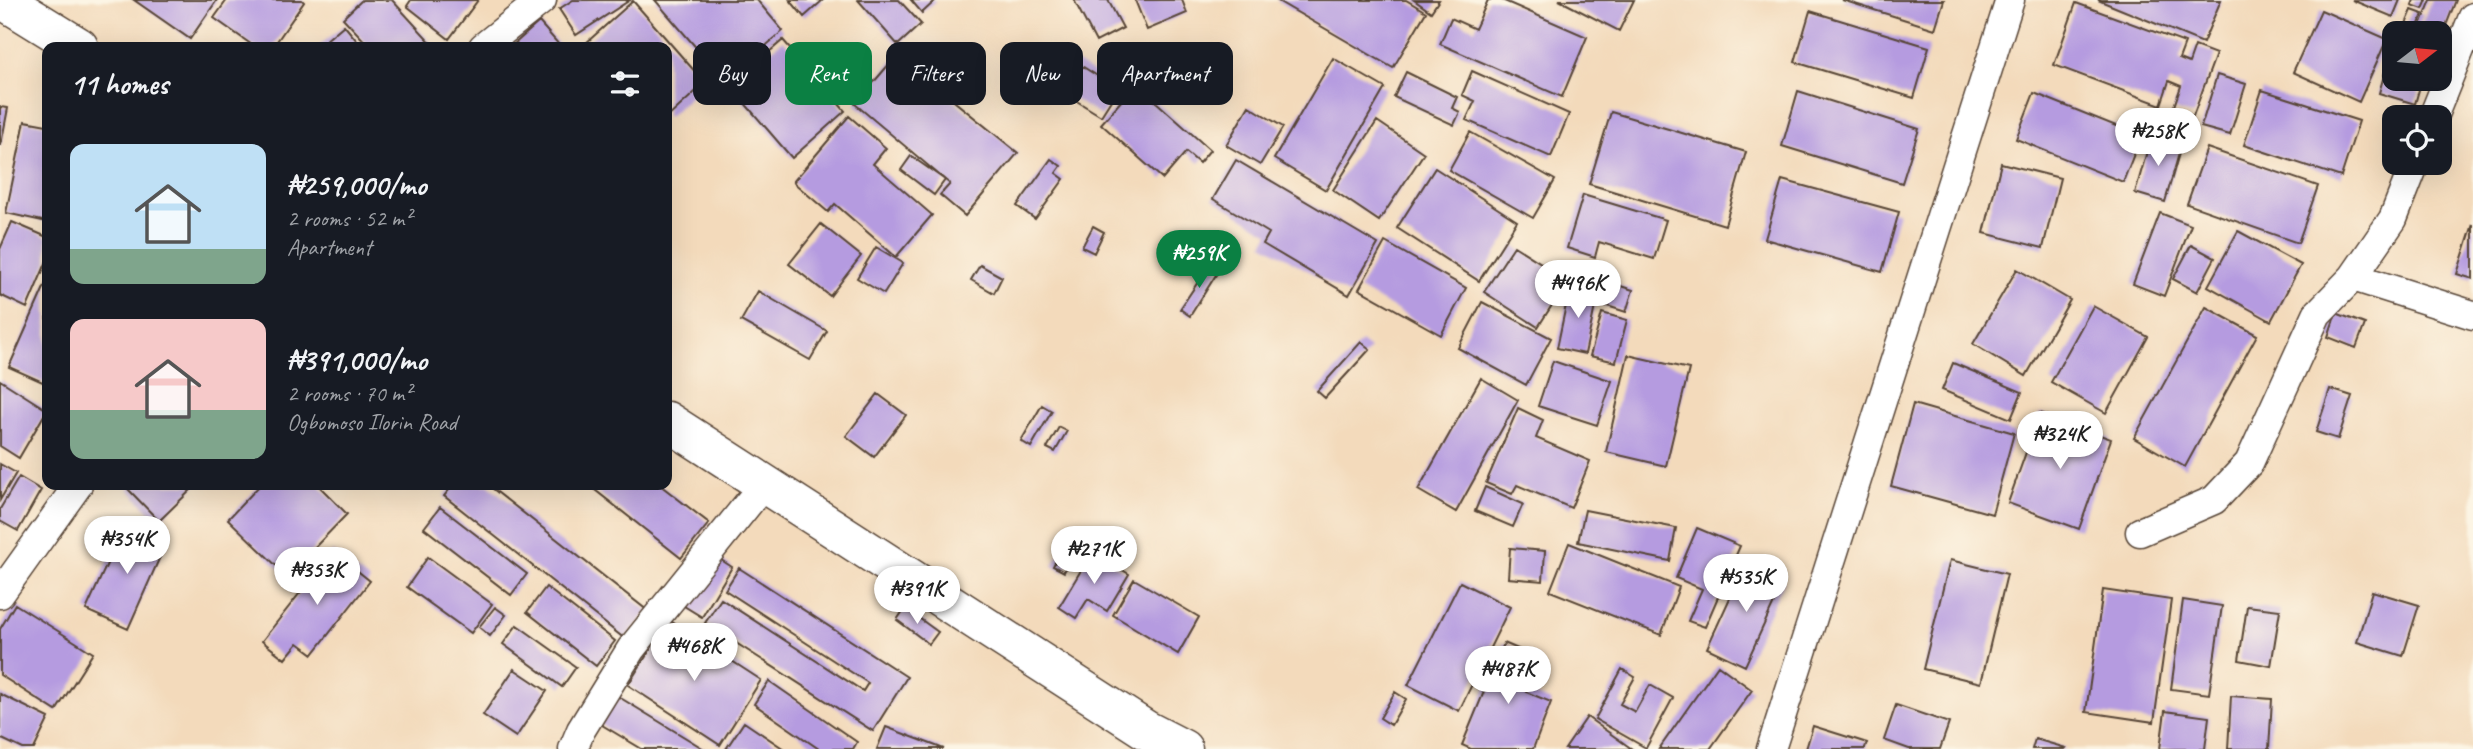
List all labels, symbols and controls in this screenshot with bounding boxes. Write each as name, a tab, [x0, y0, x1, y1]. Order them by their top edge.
north arrow	[2382, 21, 2452, 91]
map controls	[2382, 21, 2452, 175]
chip: Buy	[693, 42, 771, 105]
chip: Rent	[785, 42, 872, 105]
chip: Filters	[886, 42, 986, 105]
chip: New	[1000, 42, 1083, 105]
chip: Apartment	[1097, 42, 1233, 105]
text: 11 homes	[70, 65, 168, 103]
icon: filters	[606, 65, 644, 103]
button: locate	[2382, 105, 2452, 175]
pin: ₦258K	[2109, 108, 2207, 168]
text: ₦258K	[2131, 116, 2185, 145]
text: ₦259,000/mo	[287, 166, 426, 204]
icon: home	[126, 172, 210, 256]
text: 2 rooms · 52 m²	[287, 204, 411, 233]
pin: ₦259K	[1150, 230, 1248, 290]
text: Apartment	[287, 233, 372, 262]
text: ₦259K	[1172, 238, 1226, 267]
pin: ₦496K	[1529, 260, 1627, 320]
text: ₦496K	[1551, 268, 1605, 297]
text: ₦391,000/mo	[287, 341, 427, 379]
icon: home	[126, 347, 210, 431]
text: 2 rooms · 70 m²	[287, 379, 411, 408]
text: Ogbomoso Ilorin Road	[287, 408, 457, 437]
pin: ₦324K	[2011, 412, 2109, 471]
text: ₦324K	[2033, 419, 2087, 448]
pin: ₦354K	[78, 516, 176, 576]
text: ₦354K	[100, 524, 154, 553]
pin: ₦271K	[1045, 526, 1143, 586]
text: ₦271K	[1067, 534, 1121, 563]
pin: ₦353K	[268, 548, 366, 607]
pin: ₦535K	[1697, 554, 1795, 614]
text: ₦353K	[290, 555, 344, 584]
text: ₦535K	[1719, 562, 1773, 591]
pin: ₦391K	[868, 566, 966, 626]
text: ₦391K	[890, 574, 944, 603]
pin: ₦468K	[645, 624, 743, 683]
text: ₦468K	[667, 631, 721, 660]
pin: ₦487K	[1459, 646, 1557, 706]
text: ₦487K	[1481, 654, 1535, 683]

